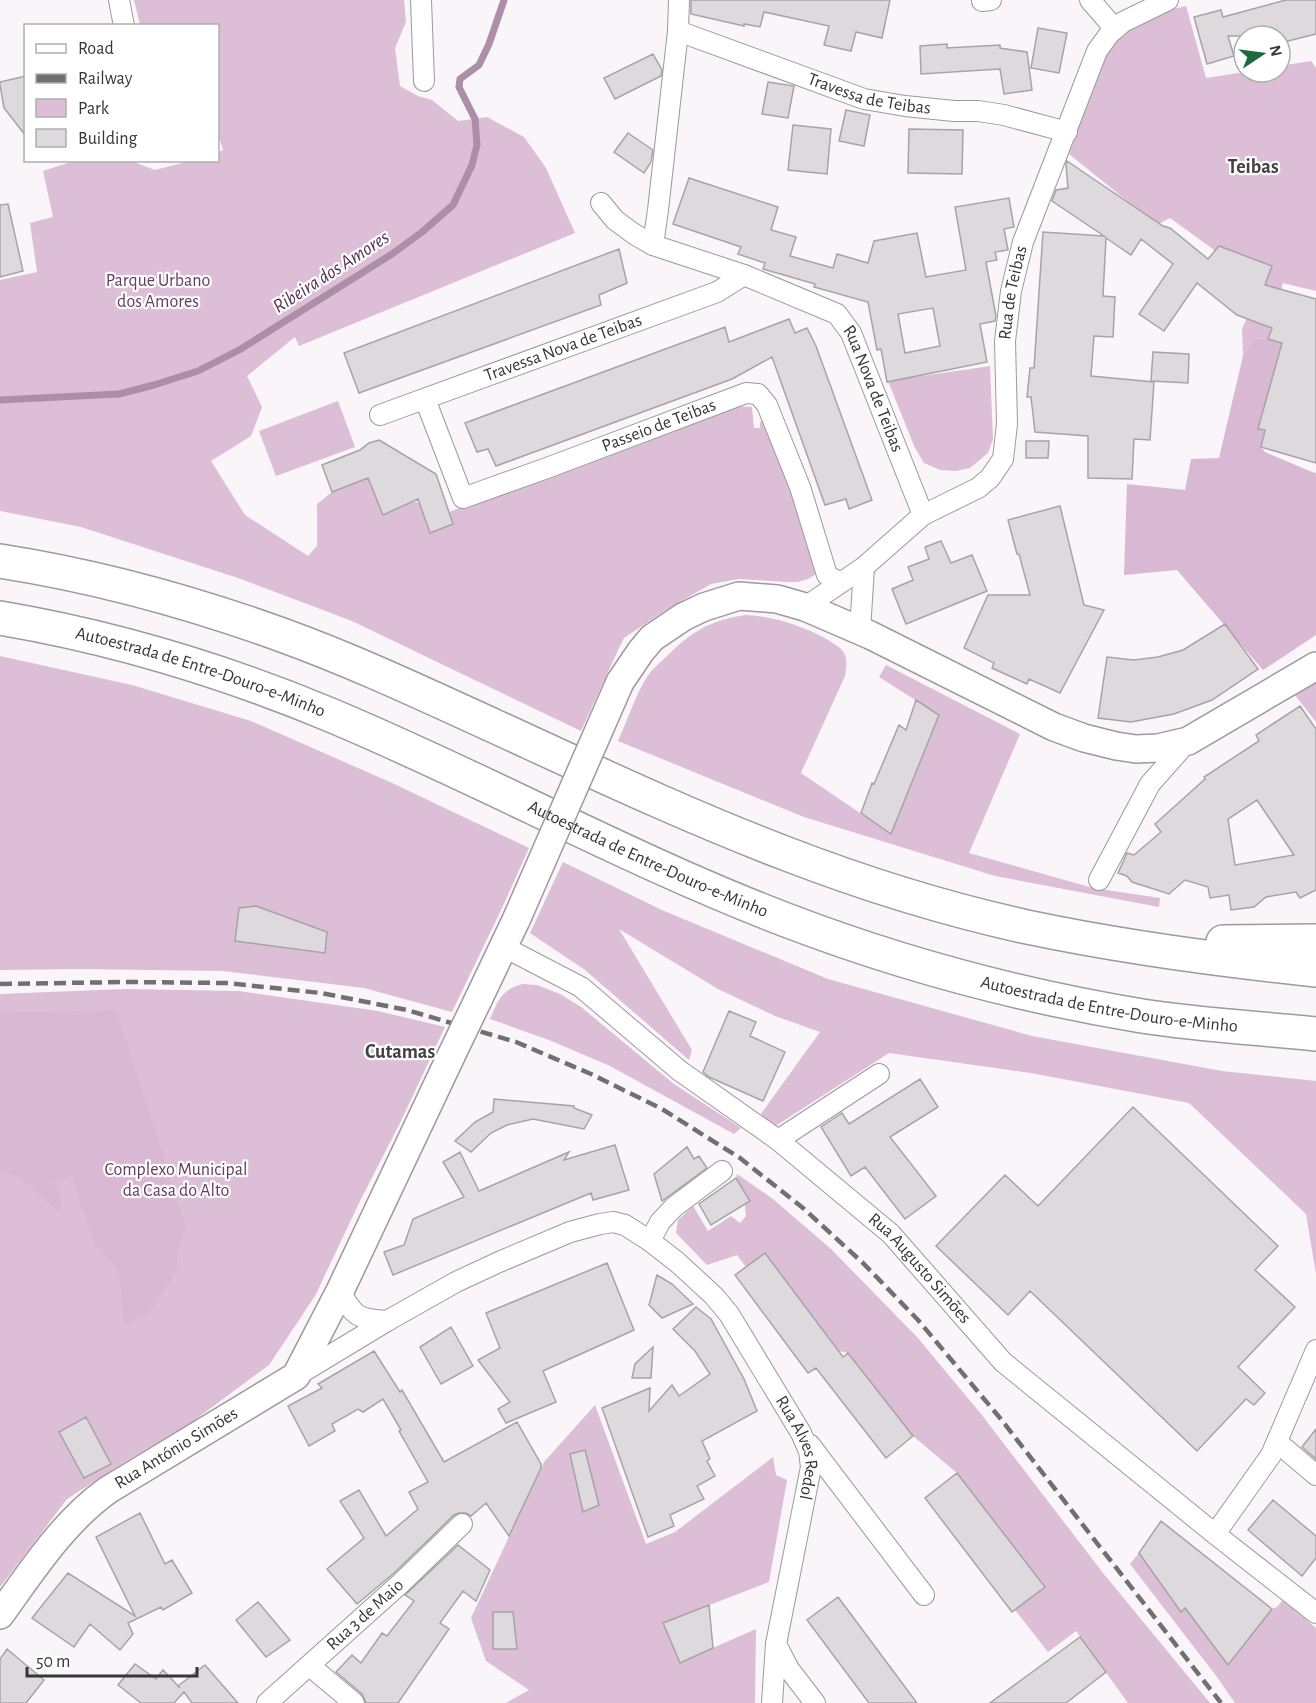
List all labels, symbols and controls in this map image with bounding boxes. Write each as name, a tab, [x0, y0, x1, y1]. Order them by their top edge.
legend	[24, 24, 219, 162]
north arrow	[1232, 24, 1292, 84]
text: Road	[78, 40, 114, 58]
text: N	[1267, 44, 1285, 58]
text: Railway	[78, 70, 133, 88]
street label: Travessa de Teibas	[805, 70, 932, 118]
text: Park	[78, 100, 110, 118]
text: Building	[78, 130, 138, 148]
district label: Teibas	[1227, 157, 1279, 177]
water label: Ribeira dos Amores	[269, 227, 393, 317]
street label: Rua de Teibas	[996, 244, 1031, 341]
park label: Parque Urbano dos Amores	[106, 272, 211, 311]
street label: Travessa Nova de Teibas	[482, 311, 644, 385]
street label: Rua Nova de Teibas	[840, 322, 906, 455]
street label: Passeio de Teibas	[600, 396, 719, 455]
street label: Autoestrada de Entre-Douro-e-Minho	[74, 624, 328, 721]
street label: Autoestrada de Entre-Douro-e-Minho	[525, 798, 771, 921]
street label: Autoestrada de Entre-Douro-e-Minho	[979, 973, 1239, 1036]
district label: Cutamas	[365, 1042, 435, 1062]
park label: Complexo Municipal da Casa do Alto	[104, 1161, 248, 1200]
street label: Rua Augusto Simões	[865, 1210, 974, 1327]
street label: Rua Alves Redol	[772, 1393, 820, 1501]
street label: Rua António Simões	[112, 1404, 241, 1493]
street label: Rua 3 de Maio	[323, 1576, 407, 1654]
scale bar	[27, 1640, 196, 1678]
text: 50 m	[36, 1653, 70, 1671]

